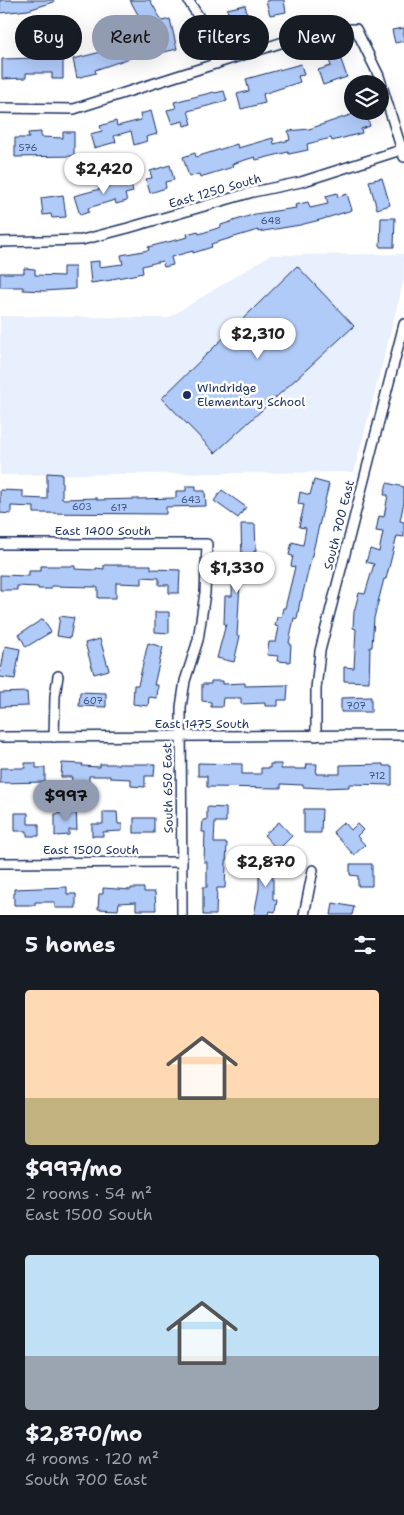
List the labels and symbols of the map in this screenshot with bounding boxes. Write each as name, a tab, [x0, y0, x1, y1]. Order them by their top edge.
house number: 576	[18, 141, 38, 154]
pin: $2,420	[63, 152, 145, 195]
street label: East 1250 South	[167, 170, 263, 212]
house number: 648	[261, 214, 281, 227]
pin: $2,310	[217, 318, 299, 360]
place label: Windridge Elementary School	[197, 380, 305, 410]
marker: Windridge Elementary School	[181, 389, 193, 401]
street label: South 700 East	[320, 478, 358, 572]
house number: 643	[181, 493, 201, 506]
house number: 603	[72, 500, 92, 513]
house number: 617	[111, 501, 127, 514]
street label: East 1400 South	[55, 523, 151, 539]
pin: $1,330	[196, 552, 278, 594]
house number: 607	[83, 694, 103, 707]
house number: 707	[346, 699, 366, 712]
street label: East 1475 South	[155, 716, 249, 732]
street label: South 650 East	[159, 743, 177, 833]
house number: 712	[368, 769, 386, 782]
pin: $997	[36, 780, 96, 822]
street label: East 1500 South	[43, 842, 139, 858]
pin: $2,870	[225, 846, 307, 888]

